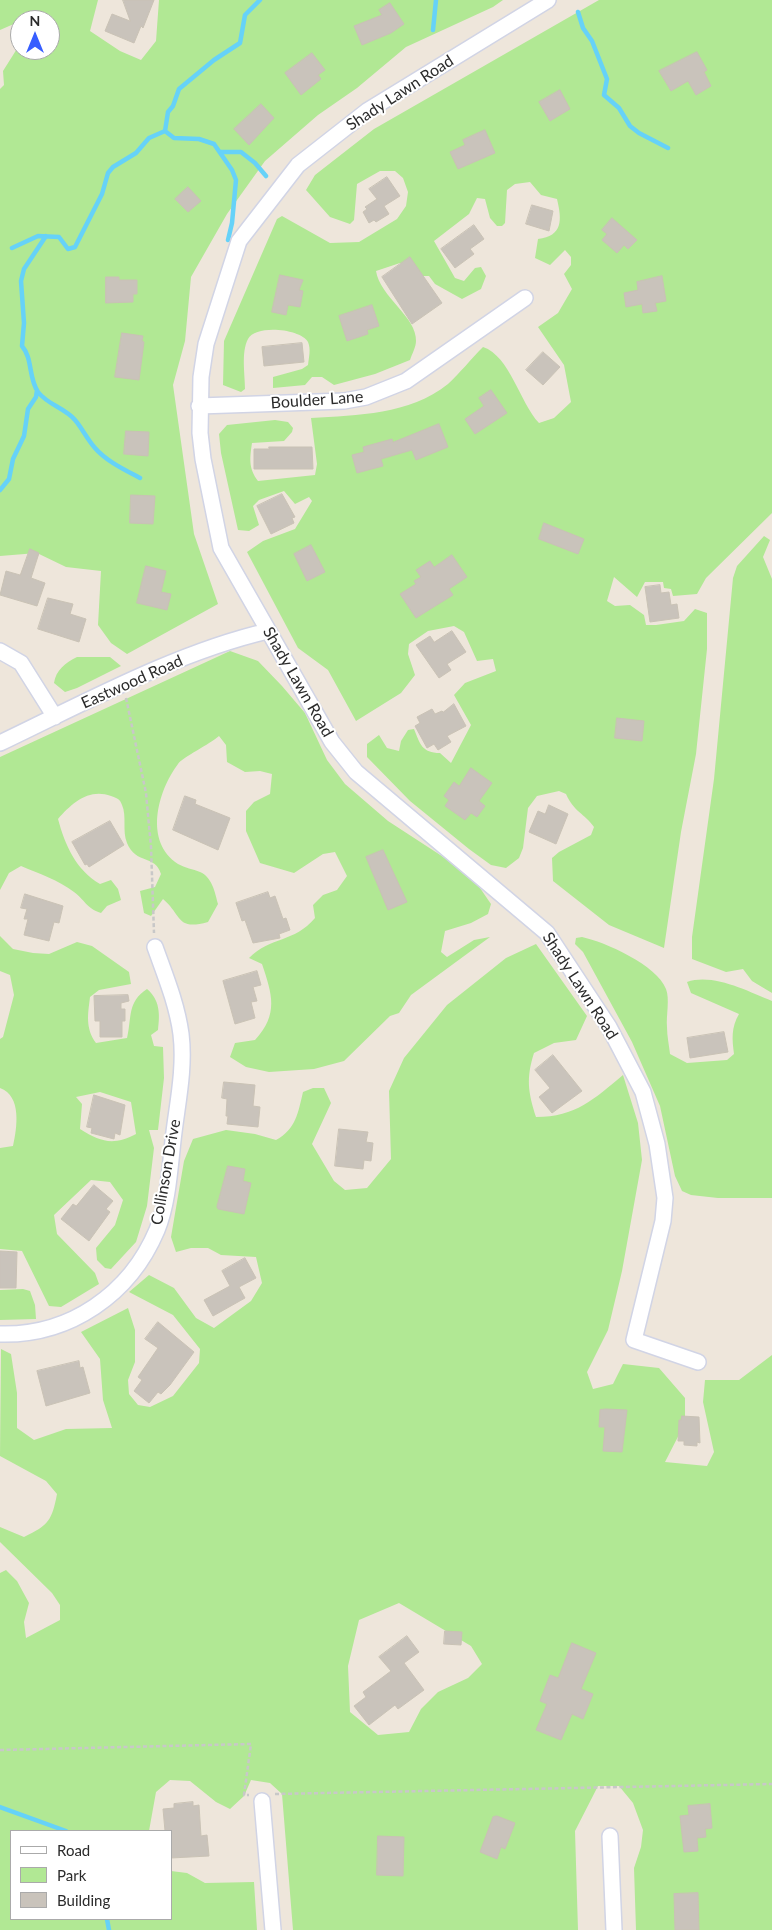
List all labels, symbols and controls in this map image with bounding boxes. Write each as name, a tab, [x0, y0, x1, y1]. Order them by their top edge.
north arrow	[10, 10, 60, 60]
text: N	[30, 12, 40, 29]
street label: Shady Lawn Road	[343, 51, 457, 135]
street label: Boulder Lane	[270, 387, 364, 413]
street label: Shady Lawn Road	[259, 624, 337, 740]
street label: Eastwood Road	[78, 651, 186, 713]
street label: Shady Lawn Road	[538, 929, 622, 1043]
street label: Collinson Drive	[147, 1118, 185, 1226]
legend	[10, 1830, 172, 1920]
text: Road	[57, 1841, 90, 1859]
text: Park	[57, 1866, 86, 1884]
text: Building	[57, 1891, 110, 1909]

